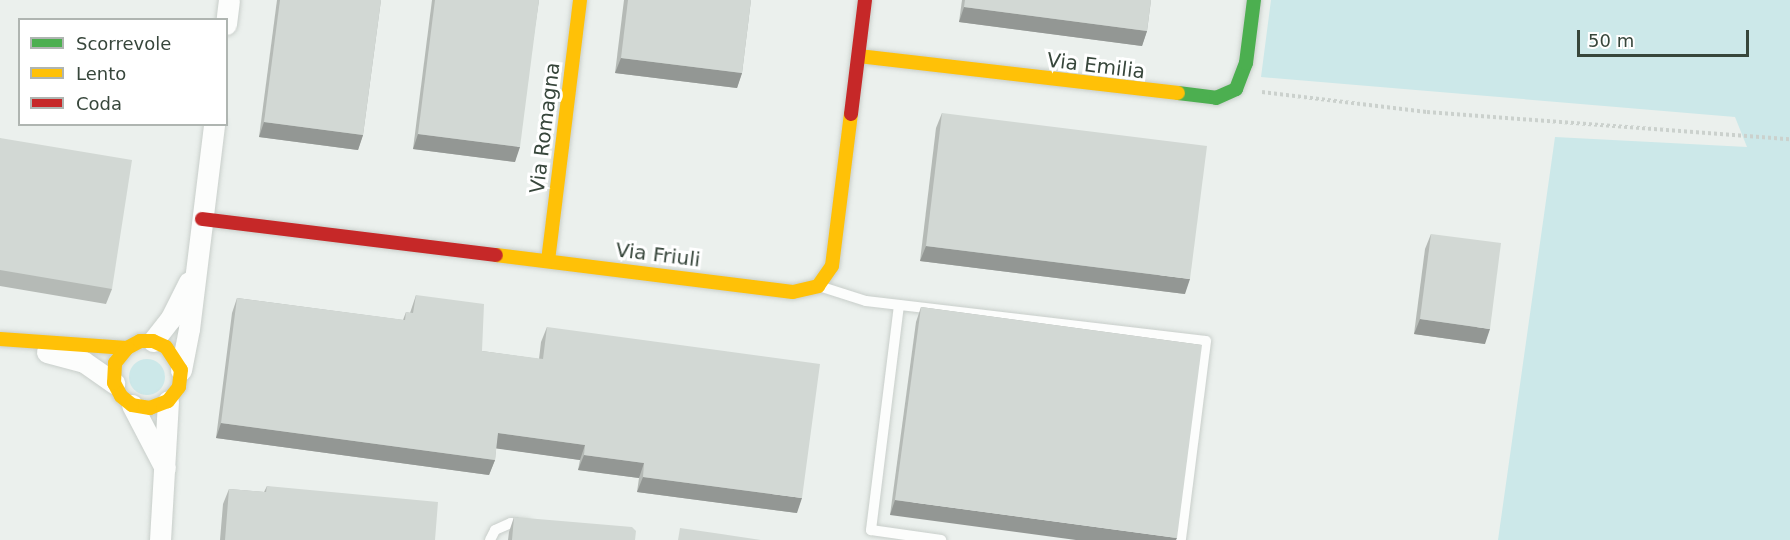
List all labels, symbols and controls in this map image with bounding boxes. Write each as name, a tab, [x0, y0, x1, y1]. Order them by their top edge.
legend	[18, 18, 228, 126]
scale bar	[1580, 18, 1752, 56]
text: 50 m	[1588, 30, 1634, 51]
text: Scorrevole	[76, 33, 171, 54]
street label: Via Emilia	[1046, 48, 1146, 84]
street label: Via Romagna	[525, 61, 565, 195]
text: Lento	[76, 63, 126, 84]
text: Coda	[76, 93, 122, 114]
street label: Via Friuli	[614, 238, 702, 272]

